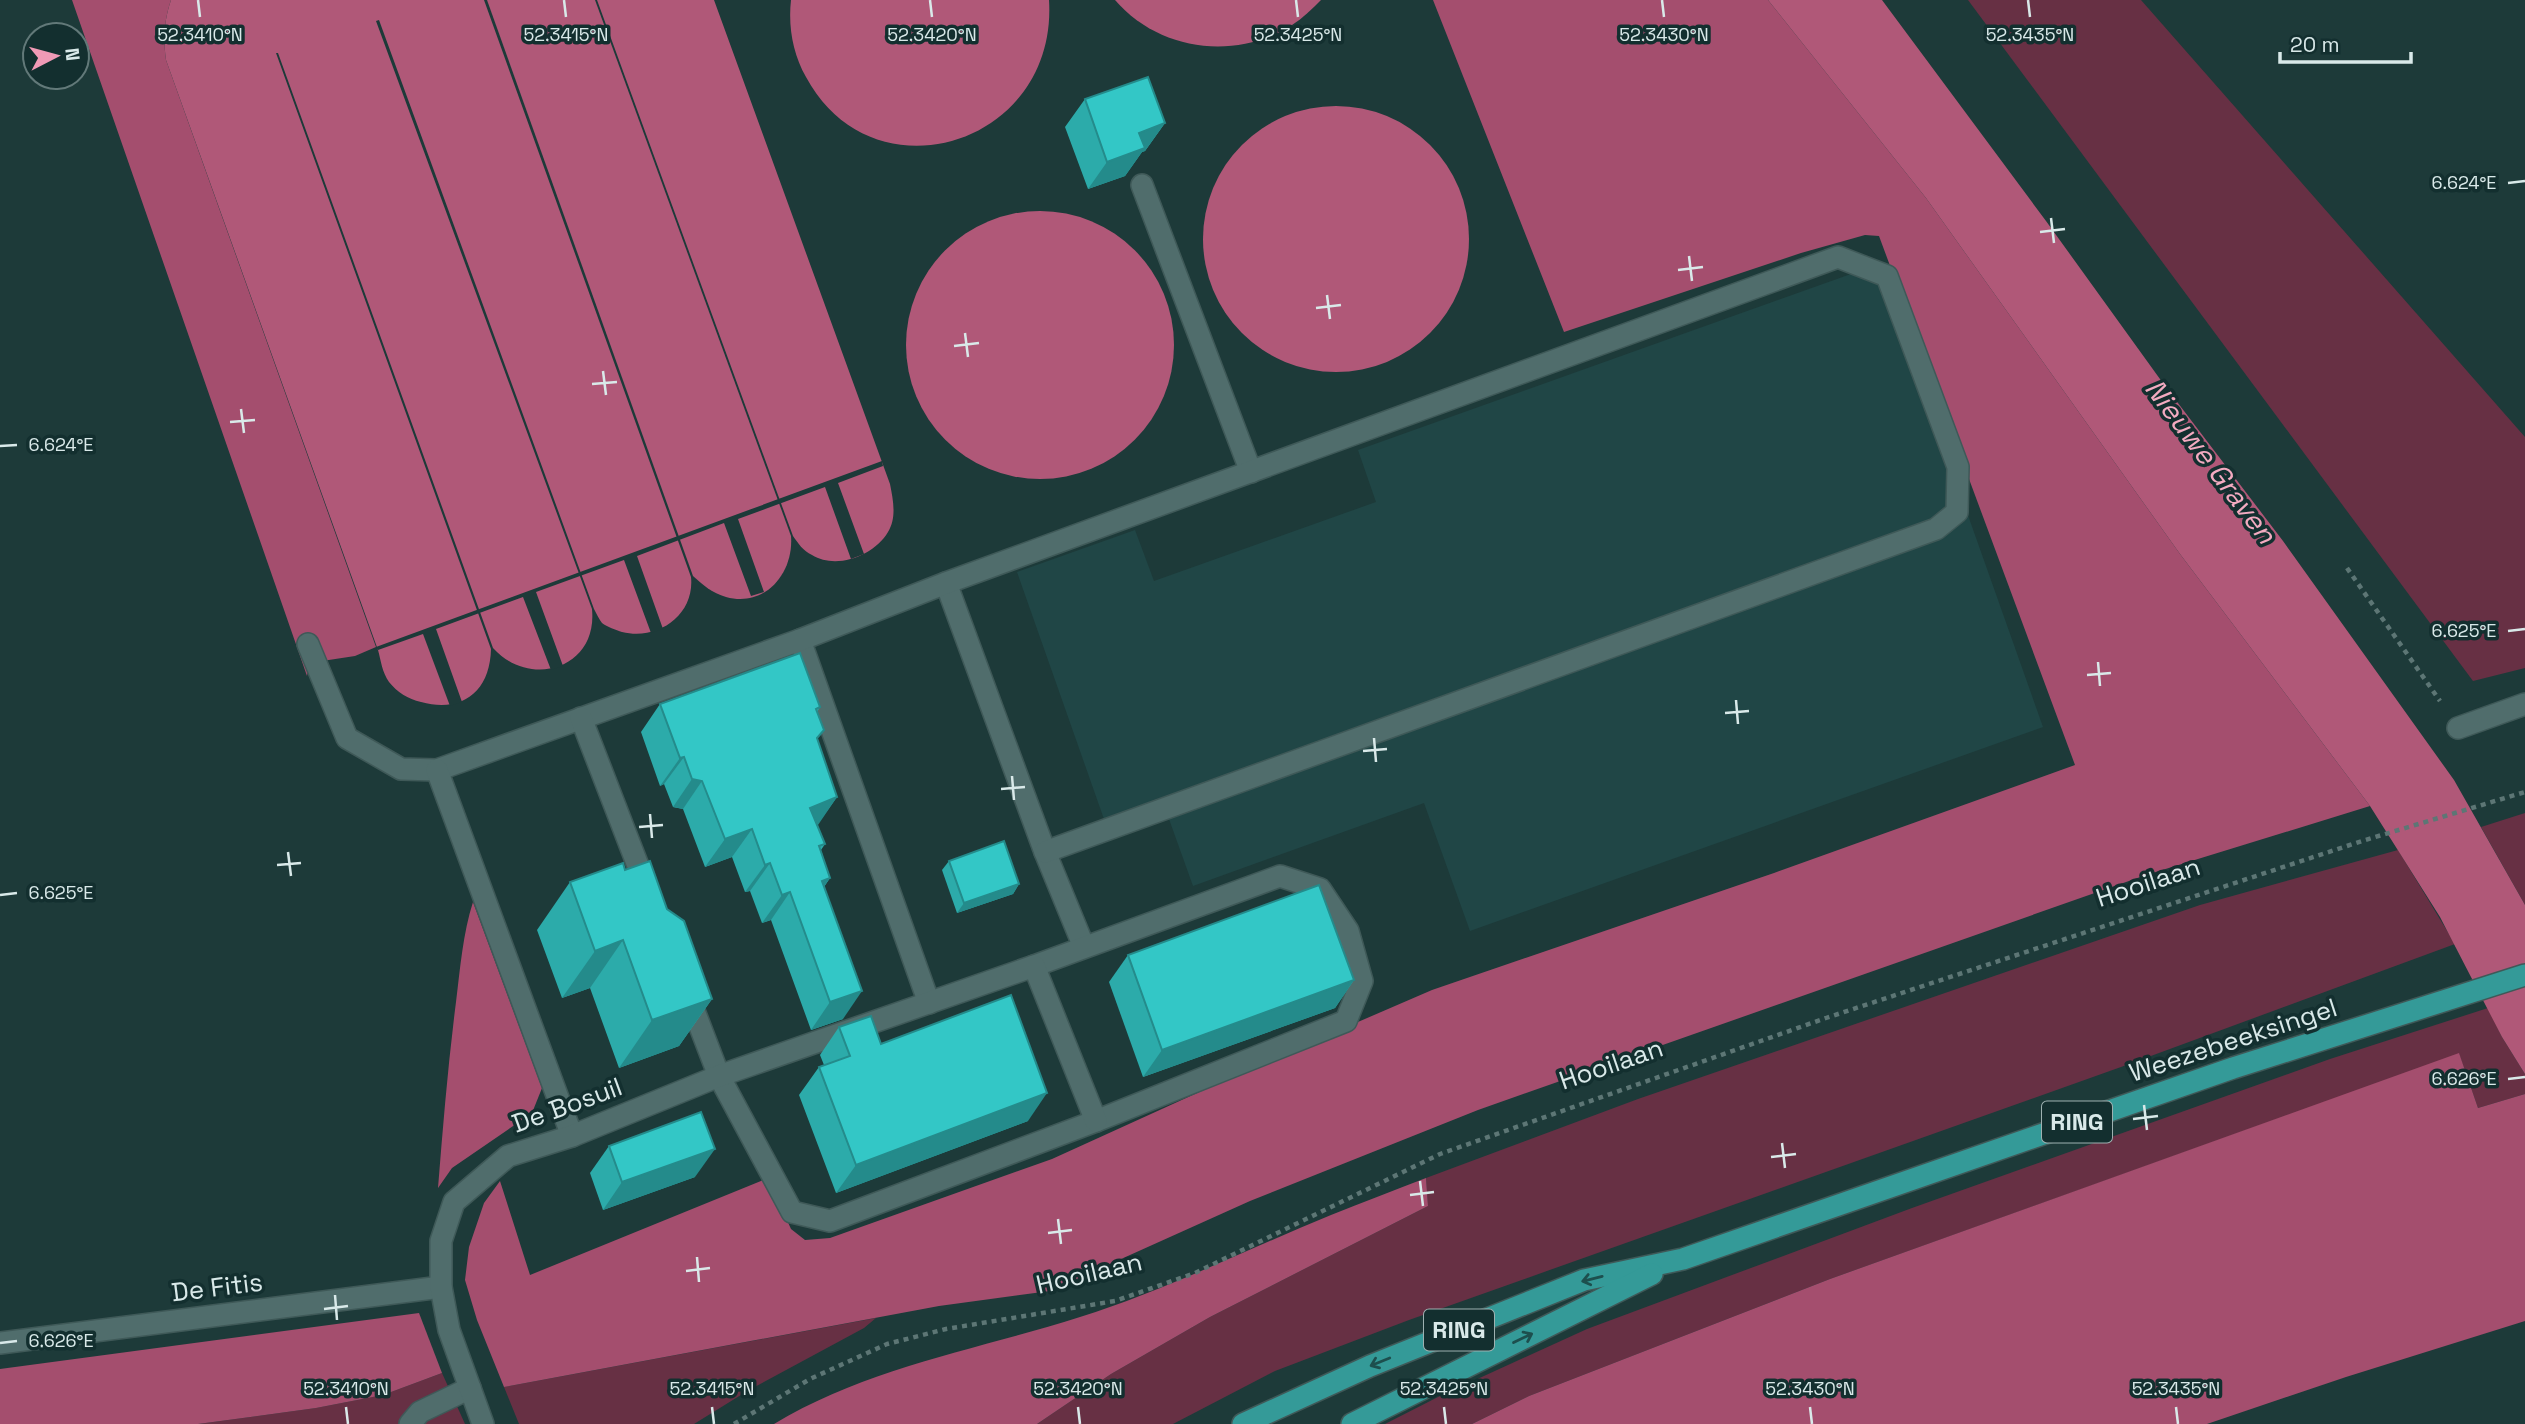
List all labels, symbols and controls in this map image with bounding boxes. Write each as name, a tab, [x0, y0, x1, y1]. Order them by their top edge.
north arrow	[21, 21, 91, 91]
scale bar	[2280, 21, 2411, 65]
text: 52.3410°N	[157, 23, 243, 46]
text: 52.3415°N	[524, 23, 608, 46]
text: 52.3420°N	[887, 23, 977, 46]
text: 52.3425°N	[1254, 23, 1342, 46]
text: 52.3430°N	[1619, 23, 1709, 46]
text: 52.3435°N	[1986, 23, 2074, 46]
text: 20 m	[2290, 31, 2340, 58]
text: N	[59, 47, 86, 62]
text: 6.624°E	[2432, 171, 2496, 194]
water label: Nieuwe Graven	[2137, 371, 2285, 551]
text: 6.624°E	[29, 433, 93, 456]
text: 6.625°E	[2432, 619, 2496, 642]
street label: Hooilaan	[2091, 849, 2205, 915]
text: 6.625°E	[29, 881, 93, 904]
street label: Weezebeeksingel	[2125, 990, 2341, 1090]
street label: Hooilaan	[1555, 1030, 1667, 1098]
text: 6.626°E	[2431, 1067, 2497, 1090]
street label: De Bosuil	[507, 1069, 627, 1141]
road number: RING	[2042, 1102, 2112, 1142]
street label: Hooilaan	[1033, 1244, 1145, 1302]
street label: De Fitis	[169, 1265, 265, 1309]
one-way arrow	[1581, 1273, 1604, 1286]
road number: RING	[1424, 1310, 1494, 1350]
text: 6.626°E	[28, 1329, 94, 1352]
one-way arrow	[1512, 1330, 1533, 1344]
one-way arrow	[1370, 1356, 1392, 1369]
text: 52.3410°N	[303, 1377, 389, 1400]
text: 52.3415°N	[670, 1377, 754, 1400]
text: 52.3420°N	[1033, 1377, 1123, 1400]
text: 52.3425°N	[1400, 1377, 1488, 1400]
text: 52.3430°N	[1765, 1377, 1855, 1400]
text: 52.3435°N	[2132, 1377, 2220, 1400]

